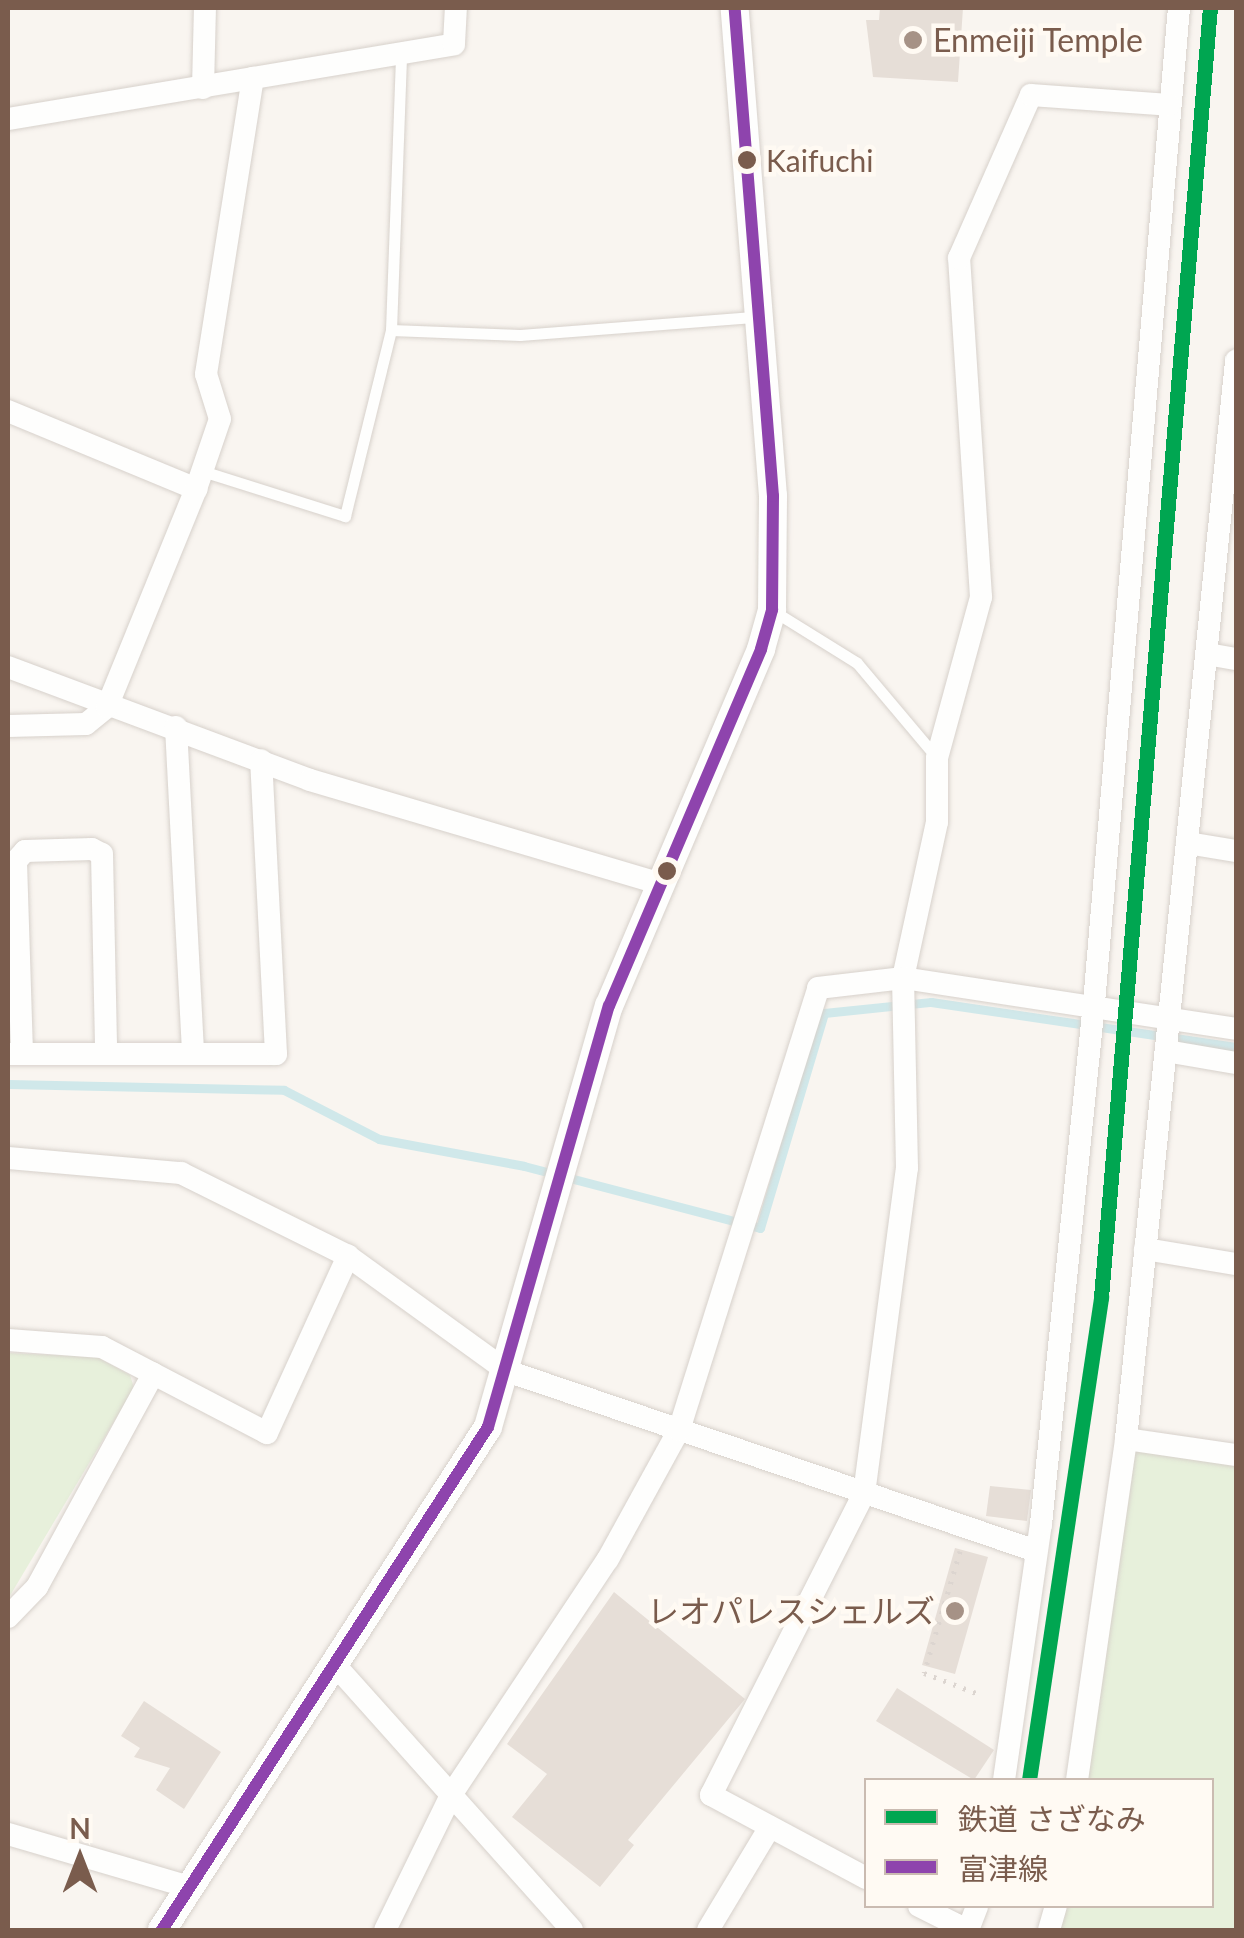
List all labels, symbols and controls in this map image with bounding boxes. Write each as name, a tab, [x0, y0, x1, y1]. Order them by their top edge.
place label: Enmeiji Temple	[933, 21, 1144, 59]
marker: Enmeiji Temple	[902, 29, 924, 51]
place label: Kaifuchi	[766, 142, 873, 178]
marker: Kaifuchi	[737, 150, 757, 170]
unlabelled marker	[657, 861, 677, 881]
place label: レオパレスシェルズ	[647, 1592, 935, 1630]
marker: レオパレスシェルズ	[944, 1600, 966, 1622]
legend	[864, 1778, 1214, 1908]
text: 鉄道 さざなみ	[958, 1800, 1146, 1836]
north arrow	[30, 1808, 130, 1908]
text: N	[69, 1811, 91, 1845]
text: 富津線	[958, 1850, 1048, 1886]

